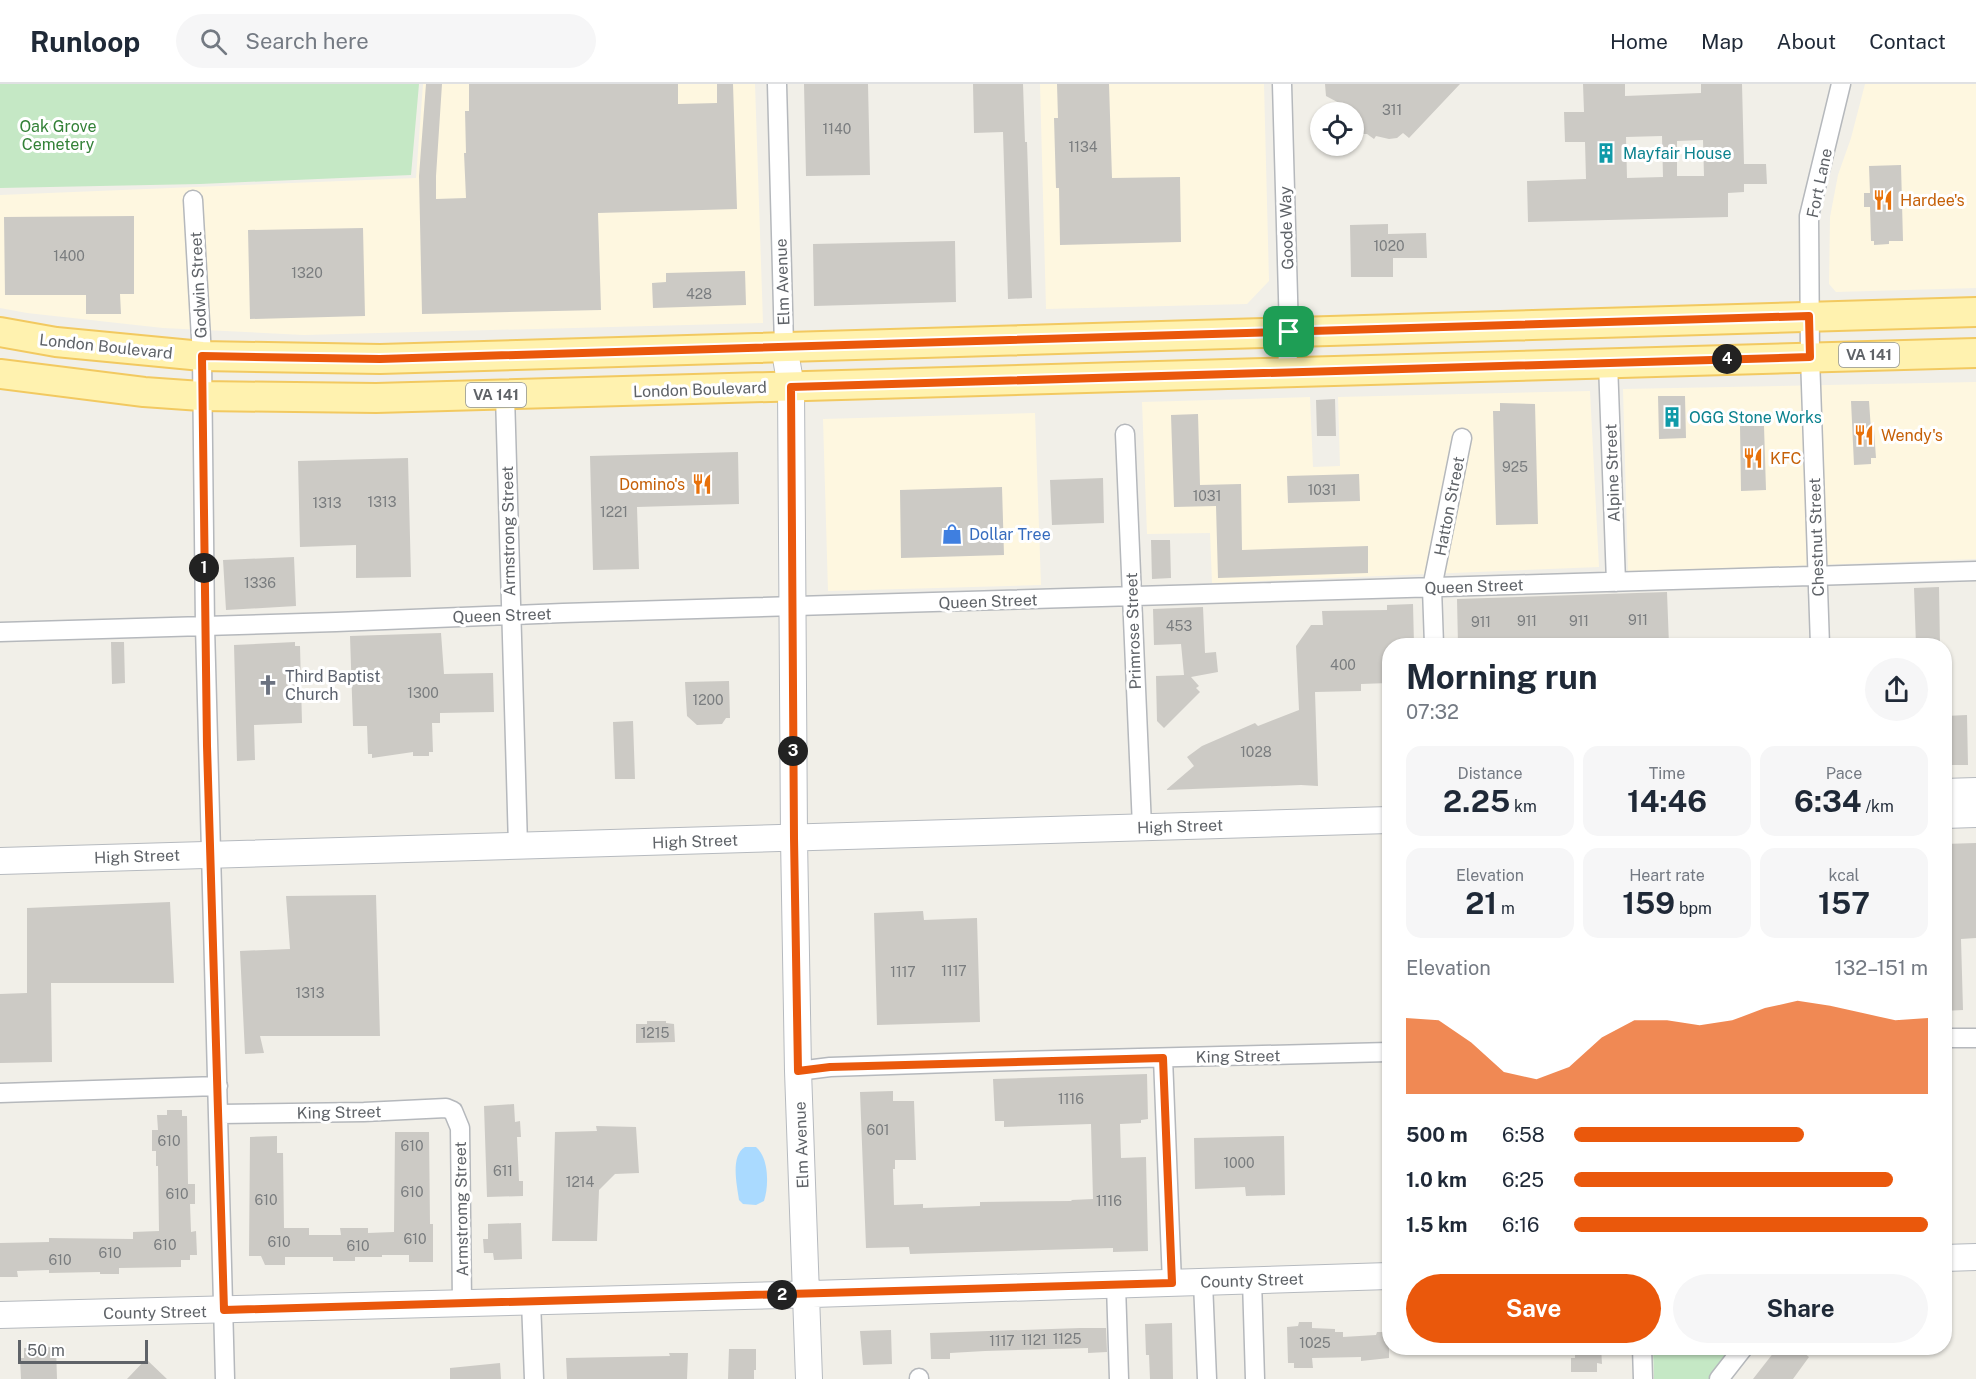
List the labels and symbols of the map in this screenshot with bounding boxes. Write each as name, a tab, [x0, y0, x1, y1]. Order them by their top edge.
house number: 311	[1382, 102, 1402, 118]
park label: Oak Grove Cemetery	[19, 117, 97, 154]
house number: 1140	[823, 121, 851, 137]
house number: 1134	[1069, 139, 1098, 155]
building icon: Mayfair House	[1594, 141, 1618, 165]
place label: Mayfair House	[1623, 144, 1731, 163]
street label: Fort Lane	[1803, 147, 1836, 220]
street label: Goode Way	[1276, 185, 1297, 270]
restaurant icon: Hardee's	[1871, 188, 1895, 212]
place label: Hardee's	[1900, 191, 1965, 210]
street label: Godwin Street	[186, 231, 211, 339]
street label: Elm Avenue	[771, 238, 794, 326]
house number: 1020	[1373, 238, 1405, 254]
house number: 1400	[53, 248, 85, 264]
house number: 1320	[291, 265, 323, 281]
house number: 428	[686, 286, 712, 302]
pin	[1263, 306, 1314, 357]
street label: London Boulevard	[38, 330, 174, 363]
road number: VA 141	[1839, 343, 1899, 367]
pin: 4	[1712, 344, 1742, 374]
street label: London Boulevard	[633, 378, 767, 401]
road number: VA 141	[466, 383, 526, 407]
building icon: OGG Stone Works	[1660, 405, 1684, 429]
place label: OGG Stone Works	[1689, 408, 1822, 427]
street label: Alpine Street	[1601, 423, 1624, 523]
restaurant icon: Wendy's	[1852, 423, 1876, 447]
place label: Wendy's	[1881, 426, 1943, 445]
restaurant icon: KFC	[1741, 446, 1765, 470]
place label: KFC	[1770, 449, 1801, 468]
street label: Hatton Street	[1431, 455, 1468, 558]
house number: 925	[1502, 459, 1528, 475]
street label: Armstrong Street	[498, 466, 519, 596]
restaurant icon: Domino's	[690, 472, 714, 496]
place label: Domino's	[619, 475, 685, 494]
street label: Chestnut Street	[1805, 477, 1828, 597]
house number: 1031	[1308, 482, 1336, 498]
house number: 1031	[1193, 488, 1221, 504]
house number: 1313	[367, 494, 397, 510]
house number: 1313	[312, 495, 342, 511]
house number: 1221	[600, 504, 628, 520]
shop icon: Dollar Tree	[940, 522, 964, 546]
place label: Dollar Tree	[969, 525, 1051, 544]
pin: 1	[189, 553, 219, 583]
street label: Primrose Street	[1122, 572, 1145, 690]
house number: 1336	[244, 575, 276, 591]
street label: Queen Street	[1424, 575, 1524, 598]
street label: Queen Street	[938, 590, 1038, 613]
street label: Queen Street	[452, 604, 552, 627]
house number: 911	[1628, 612, 1648, 628]
house number: 911	[1517, 613, 1537, 629]
house number: 911	[1569, 613, 1589, 629]
house number: 911	[1471, 614, 1491, 630]
house number: 453	[1166, 618, 1192, 634]
house number: 400	[1330, 657, 1356, 673]
place label: Third Baptist Church	[285, 667, 380, 704]
church icon: Third Baptist Church	[256, 673, 280, 697]
house number: 1300	[407, 685, 439, 701]
house number: 1200	[692, 692, 724, 708]
pin: 3	[778, 736, 808, 766]
house number: 1028	[1240, 744, 1272, 760]
street label: High Street	[1137, 816, 1223, 837]
street label: High Street	[652, 831, 738, 852]
street label: High Street	[94, 846, 180, 867]
house number: 1117	[941, 963, 967, 979]
house number: 1117	[890, 964, 916, 980]
house number: 1313	[295, 985, 325, 1001]
house number: 1215	[641, 1025, 669, 1041]
street label: King Street	[1195, 1046, 1281, 1067]
house number: 1116	[1058, 1091, 1084, 1107]
street label: Elm Avenue	[790, 1101, 813, 1189]
street label: King Street	[296, 1102, 382, 1123]
house number: 601	[867, 1122, 889, 1138]
house number: 610	[158, 1133, 180, 1149]
house number: 610	[401, 1138, 423, 1154]
street label: Armstromg Street	[451, 1141, 472, 1277]
house number: 1000	[1223, 1155, 1255, 1171]
house number: 611	[493, 1163, 513, 1179]
house number: 1214	[566, 1174, 594, 1190]
house number: 610	[401, 1184, 423, 1200]
house number: 610	[166, 1186, 188, 1202]
house number: 610	[255, 1192, 277, 1208]
house number: 1116	[1096, 1193, 1122, 1209]
house number: 610	[404, 1231, 426, 1247]
house number: 610	[268, 1234, 290, 1250]
house number: 610	[154, 1237, 176, 1253]
house number: 610	[347, 1238, 369, 1254]
house number: 610	[99, 1245, 121, 1261]
house number: 610	[49, 1252, 71, 1268]
street label: County Street	[1200, 1269, 1304, 1292]
pin: 2	[767, 1280, 797, 1310]
street label: County Street	[103, 1302, 207, 1323]
house number: 1125	[1053, 1331, 1081, 1347]
house number: 1121	[1021, 1332, 1047, 1348]
house number: 1117	[989, 1333, 1015, 1349]
house number: 1025	[1299, 1335, 1331, 1351]
scale bar	[18, 1337, 148, 1364]

